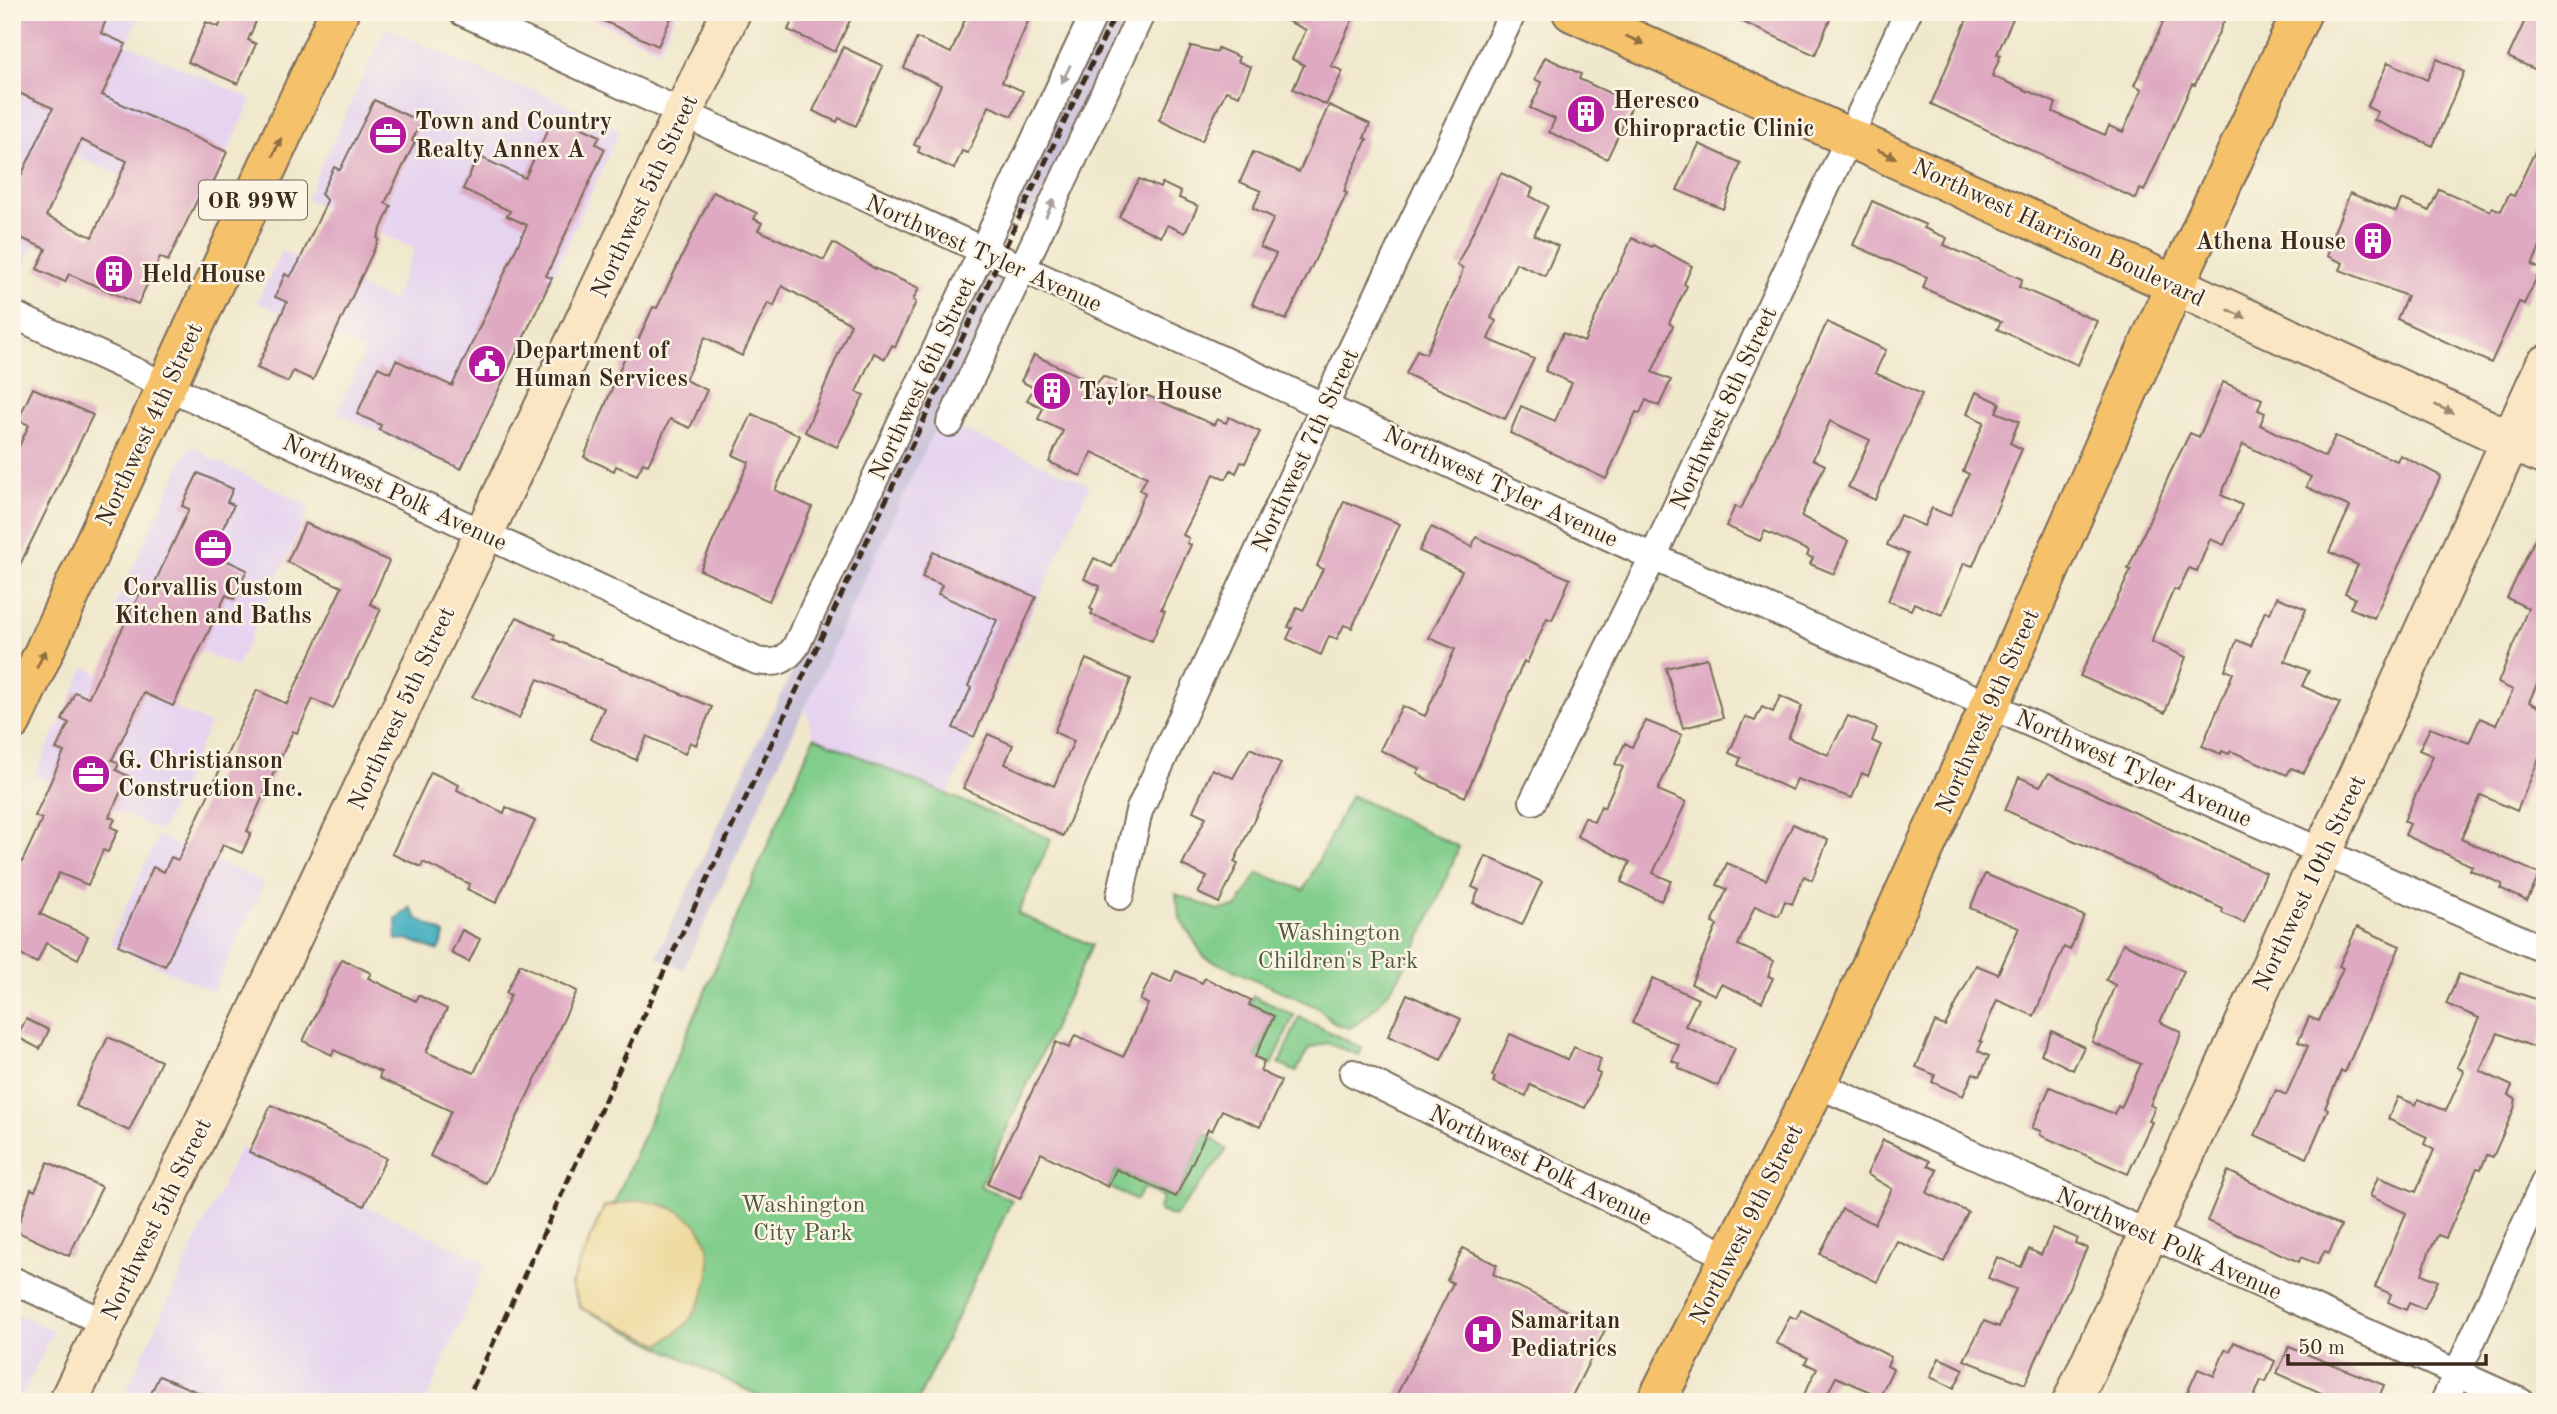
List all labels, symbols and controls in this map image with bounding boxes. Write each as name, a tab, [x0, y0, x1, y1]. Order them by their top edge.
one-way arrow	[1624, 35, 1645, 46]
one-way arrow	[1060, 64, 1071, 84]
place label: Heresco Chiropractic Clinic	[1613, 90, 1815, 142]
street label: Northwest 5th Street	[588, 91, 703, 302]
building icon: Heresco Chiropractic Clinic	[1565, 93, 1607, 135]
place label: Town and Country Realty Annex A	[415, 111, 612, 163]
office icon: Town and Country Realty Annex A	[367, 114, 409, 156]
one-way arrow	[271, 137, 283, 157]
one-way arrow	[1877, 148, 1897, 160]
street label: Northwest Harrison Boulevard	[1908, 155, 2208, 312]
road number: OR 99W	[199, 181, 307, 220]
street label: Northwest Tyler Avenue	[861, 192, 1105, 318]
one-way arrow	[1044, 198, 1056, 218]
building icon: Athena House	[2352, 220, 2394, 262]
place label: Athena House	[2195, 231, 2346, 255]
building icon: Held House	[93, 253, 135, 295]
place label: Held House	[141, 264, 266, 288]
street label: Northwest 6th Street	[866, 273, 981, 484]
street label: Northwest 8th Street	[1667, 303, 1782, 514]
one-way arrow	[2227, 309, 2248, 320]
street label: Northwest 4th Street	[93, 319, 208, 530]
place label: Department of Human Services	[514, 340, 688, 392]
public building icon: Department of Human Services	[466, 343, 508, 385]
street label: Northwest 7th Street	[1249, 345, 1364, 556]
building icon: Taylor House	[1031, 370, 1073, 412]
place label: Taylor House	[1079, 381, 1222, 405]
one-way arrow	[2434, 404, 2454, 415]
street label: Northwest Tyler Avenue	[1379, 423, 1621, 553]
street label: Northwest Polk Avenue	[278, 431, 510, 556]
office icon: Corvallis Custom Kitchen and Baths	[192, 527, 234, 569]
place label: Corvallis Custom Kitchen and Baths	[114, 577, 312, 629]
street label: Northwest 5th Street	[345, 603, 460, 814]
street label: Northwest 9th Street	[1933, 606, 2045, 818]
one-way arrow	[35, 649, 47, 669]
street label: Northwest Tyler Avenue	[2011, 707, 2255, 833]
place label: G. Christianson Construction Inc.	[118, 750, 303, 802]
office icon: G. Christianson Construction Inc.	[70, 753, 112, 795]
street label: Northwest 10th Street	[2250, 772, 2371, 996]
park label: Washington Children's Park	[1258, 922, 1418, 974]
street label: Northwest Polk Avenue	[1425, 1102, 1655, 1231]
street label: Northwest 5th Street	[98, 1115, 217, 1325]
street label: Northwest 9th Street	[1687, 1121, 1809, 1329]
street label: Northwest Polk Avenue	[2052, 1184, 2285, 1306]
park label: Washington City Park	[741, 1194, 865, 1246]
place label: Samaritan Pediatrics	[1510, 1310, 1620, 1362]
hospital icon: Samaritan Pediatrics	[1462, 1313, 1504, 1355]
scale bar	[2288, 1323, 2485, 1367]
text: 50 m	[2298, 1338, 2345, 1359]

